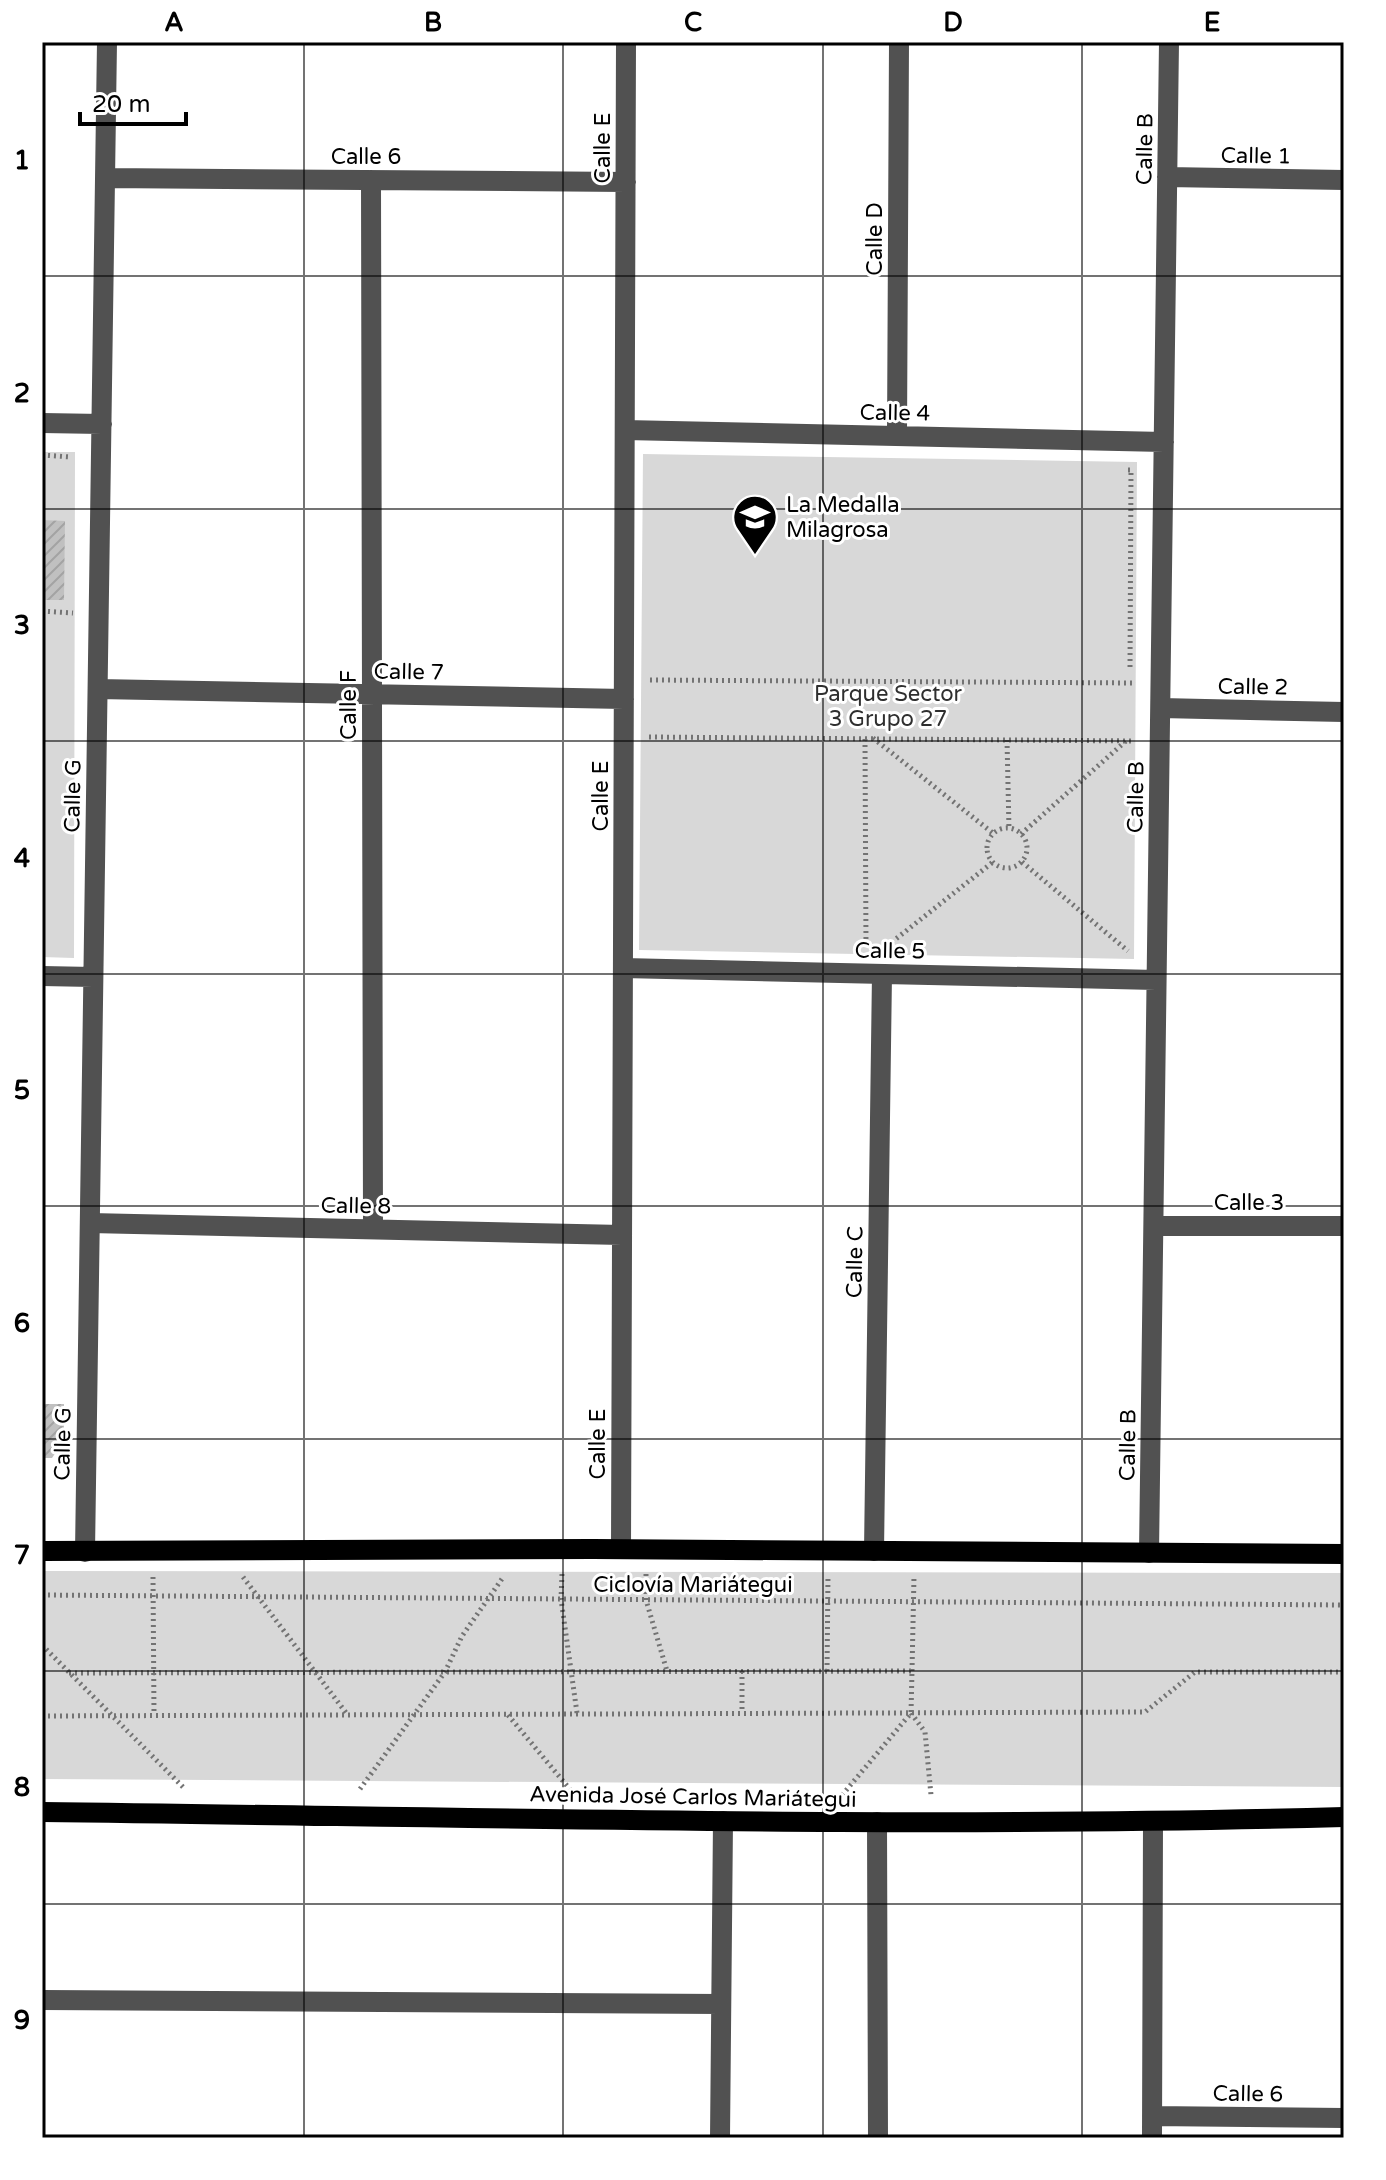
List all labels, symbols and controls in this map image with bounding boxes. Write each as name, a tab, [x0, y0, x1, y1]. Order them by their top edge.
text: A	[164, 7, 184, 38]
text: B	[424, 7, 442, 38]
text: C	[684, 7, 702, 38]
text: D	[943, 7, 963, 38]
text: E	[1204, 7, 1220, 38]
scale bar	[80, 76, 186, 126]
text: 20 m	[92, 90, 150, 119]
street label: Calle E	[590, 113, 616, 183]
street label: Calle B	[1131, 113, 1159, 185]
street label: Calle 1	[1220, 142, 1292, 170]
street label: Calle 6	[331, 144, 401, 170]
text: 1	[14, 145, 30, 176]
street label: Calle D	[862, 202, 888, 276]
text: 2	[14, 378, 30, 409]
street label: Calle 4	[859, 399, 931, 427]
place label: La Medalla Milagrosa	[786, 492, 900, 543]
school or university icon: La Medalla Milagrosa	[731, 493, 779, 556]
text: 3	[14, 610, 30, 641]
street label: Calle 7	[373, 658, 445, 686]
street label: Calle F	[336, 670, 362, 740]
street label: Calle 2	[1217, 673, 1289, 701]
park label: Parque Sector 3 Grupo 27	[814, 681, 963, 732]
street label: Calle G	[59, 759, 87, 833]
street label: Calle E	[588, 761, 614, 831]
street label: Calle B	[1122, 761, 1150, 833]
text: 4	[14, 843, 30, 874]
street label: Calle 5	[854, 937, 926, 965]
text: 5	[14, 1075, 30, 1106]
street label: Calle 3	[1214, 1190, 1284, 1216]
street label: Calle 8	[320, 1192, 392, 1220]
street label: Calle C	[841, 1226, 869, 1298]
text: 6	[14, 1308, 30, 1339]
street label: Calle G	[49, 1407, 77, 1481]
street label: Calle E	[585, 1409, 611, 1479]
street label: Calle B	[1114, 1409, 1142, 1481]
text: 7	[14, 1540, 30, 1571]
street label: Ciclovía Mariátegui	[593, 1572, 793, 1598]
text: 8	[14, 1772, 30, 1803]
street label: Avenida José Carlos Mariátegui	[529, 1781, 857, 1813]
text: 9	[14, 2005, 30, 2036]
street label: Calle 6	[1212, 2080, 1284, 2108]

